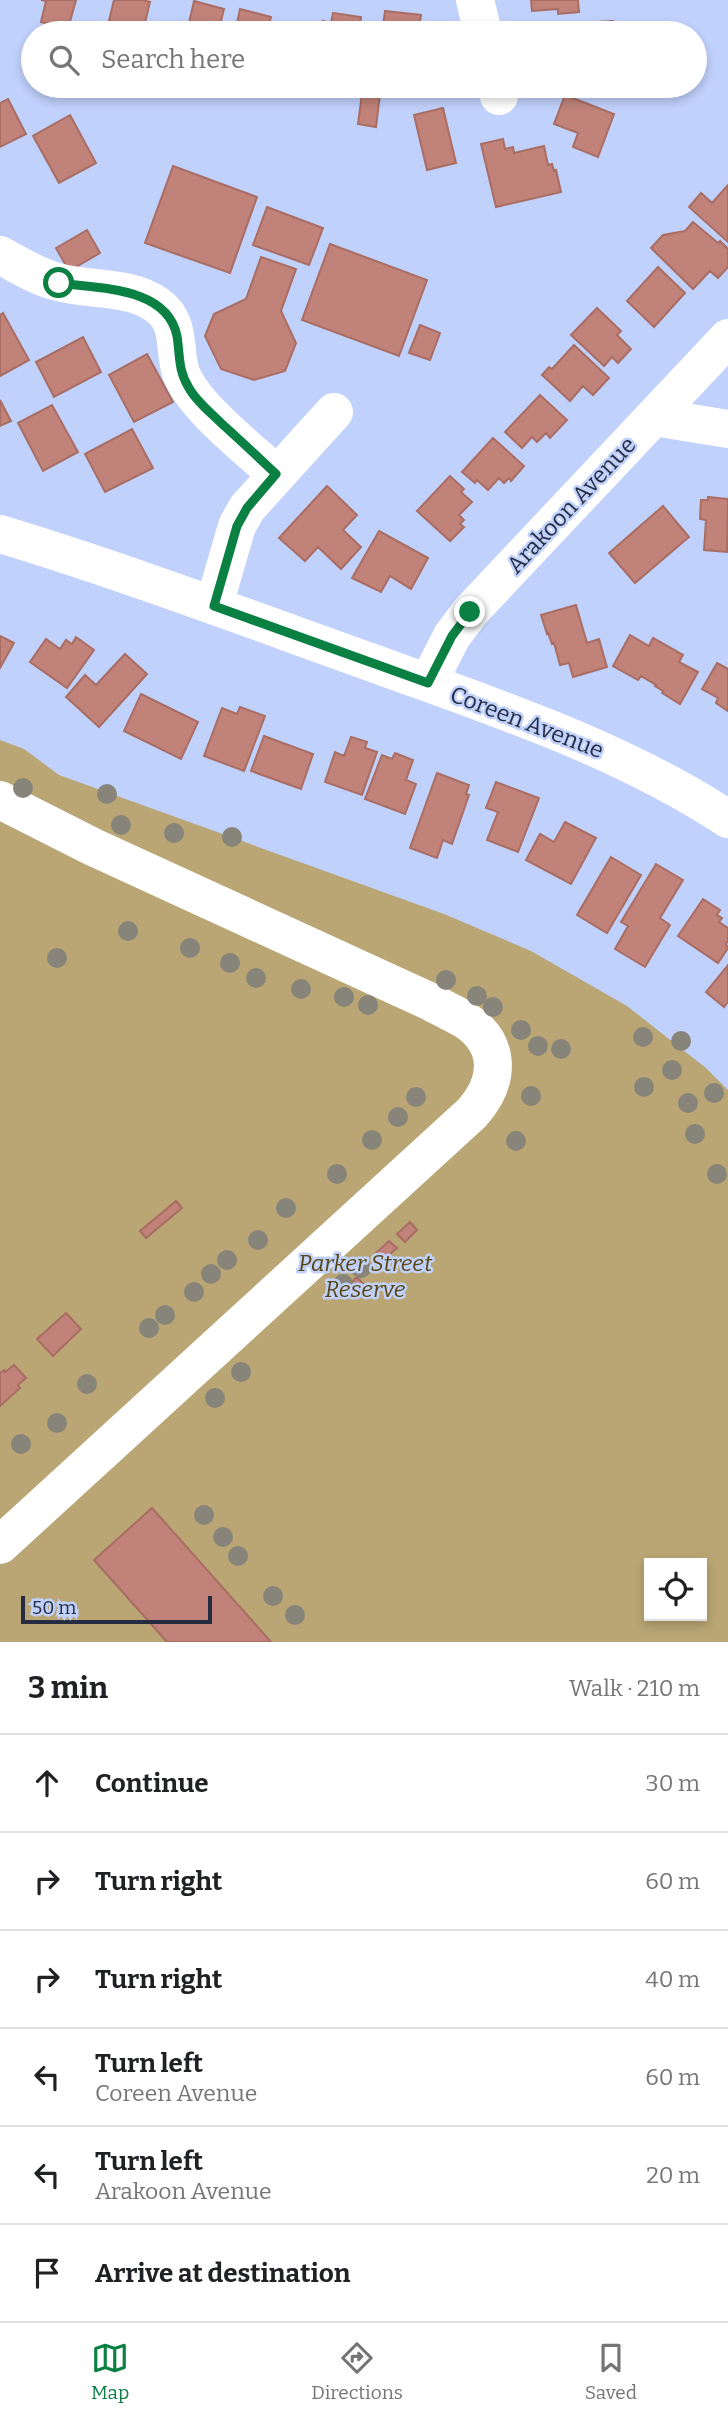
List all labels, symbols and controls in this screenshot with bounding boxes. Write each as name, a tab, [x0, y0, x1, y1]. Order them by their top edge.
search box	[21, 21, 707, 98]
icon: search	[45, 41, 83, 79]
text: Search here	[101, 44, 245, 75]
route start	[43, 267, 74, 298]
street label: Arakoon Avenue	[501, 431, 641, 579]
route end	[454, 596, 485, 627]
street label: Coreen Avenue	[446, 680, 608, 764]
park label: Parker Street Reserve	[298, 1249, 433, 1303]
map controls	[644, 1558, 707, 1621]
button: locate	[644, 1558, 707, 1621]
scale bar	[21, 1593, 212, 1625]
text: 50 m	[32, 1596, 76, 1619]
text: 3 min	[28, 1670, 108, 1706]
text: Walk · 210 m	[569, 1674, 700, 1702]
icon: ahead	[28, 1764, 66, 1802]
text: Continue	[95, 1768, 209, 1799]
text: 30 m	[646, 1769, 700, 1797]
icon: right	[28, 1862, 66, 1900]
text: Turn right	[95, 1866, 222, 1897]
text: 60 m	[645, 1867, 700, 1895]
icon: right	[28, 1960, 66, 1998]
text: Turn right	[95, 1964, 222, 1995]
text: 40 m	[645, 1965, 700, 1993]
text: Turn left	[95, 2048, 203, 2079]
icon: left	[28, 2058, 66, 2096]
text: 60 m	[645, 2063, 700, 2091]
text: Coreen Avenue	[95, 2079, 257, 2107]
text: Turn left	[95, 2146, 203, 2177]
icon: left	[28, 2156, 66, 2194]
text: 20 m	[646, 2161, 700, 2189]
text: Arakoon Avenue	[95, 2177, 272, 2205]
icon: arrive	[28, 2254, 66, 2292]
text: Arrive at destination	[95, 2258, 350, 2289]
tab: Map	[91, 2339, 129, 2404]
tab: Directions	[311, 2339, 403, 2404]
tab: Saved	[585, 2339, 637, 2404]

